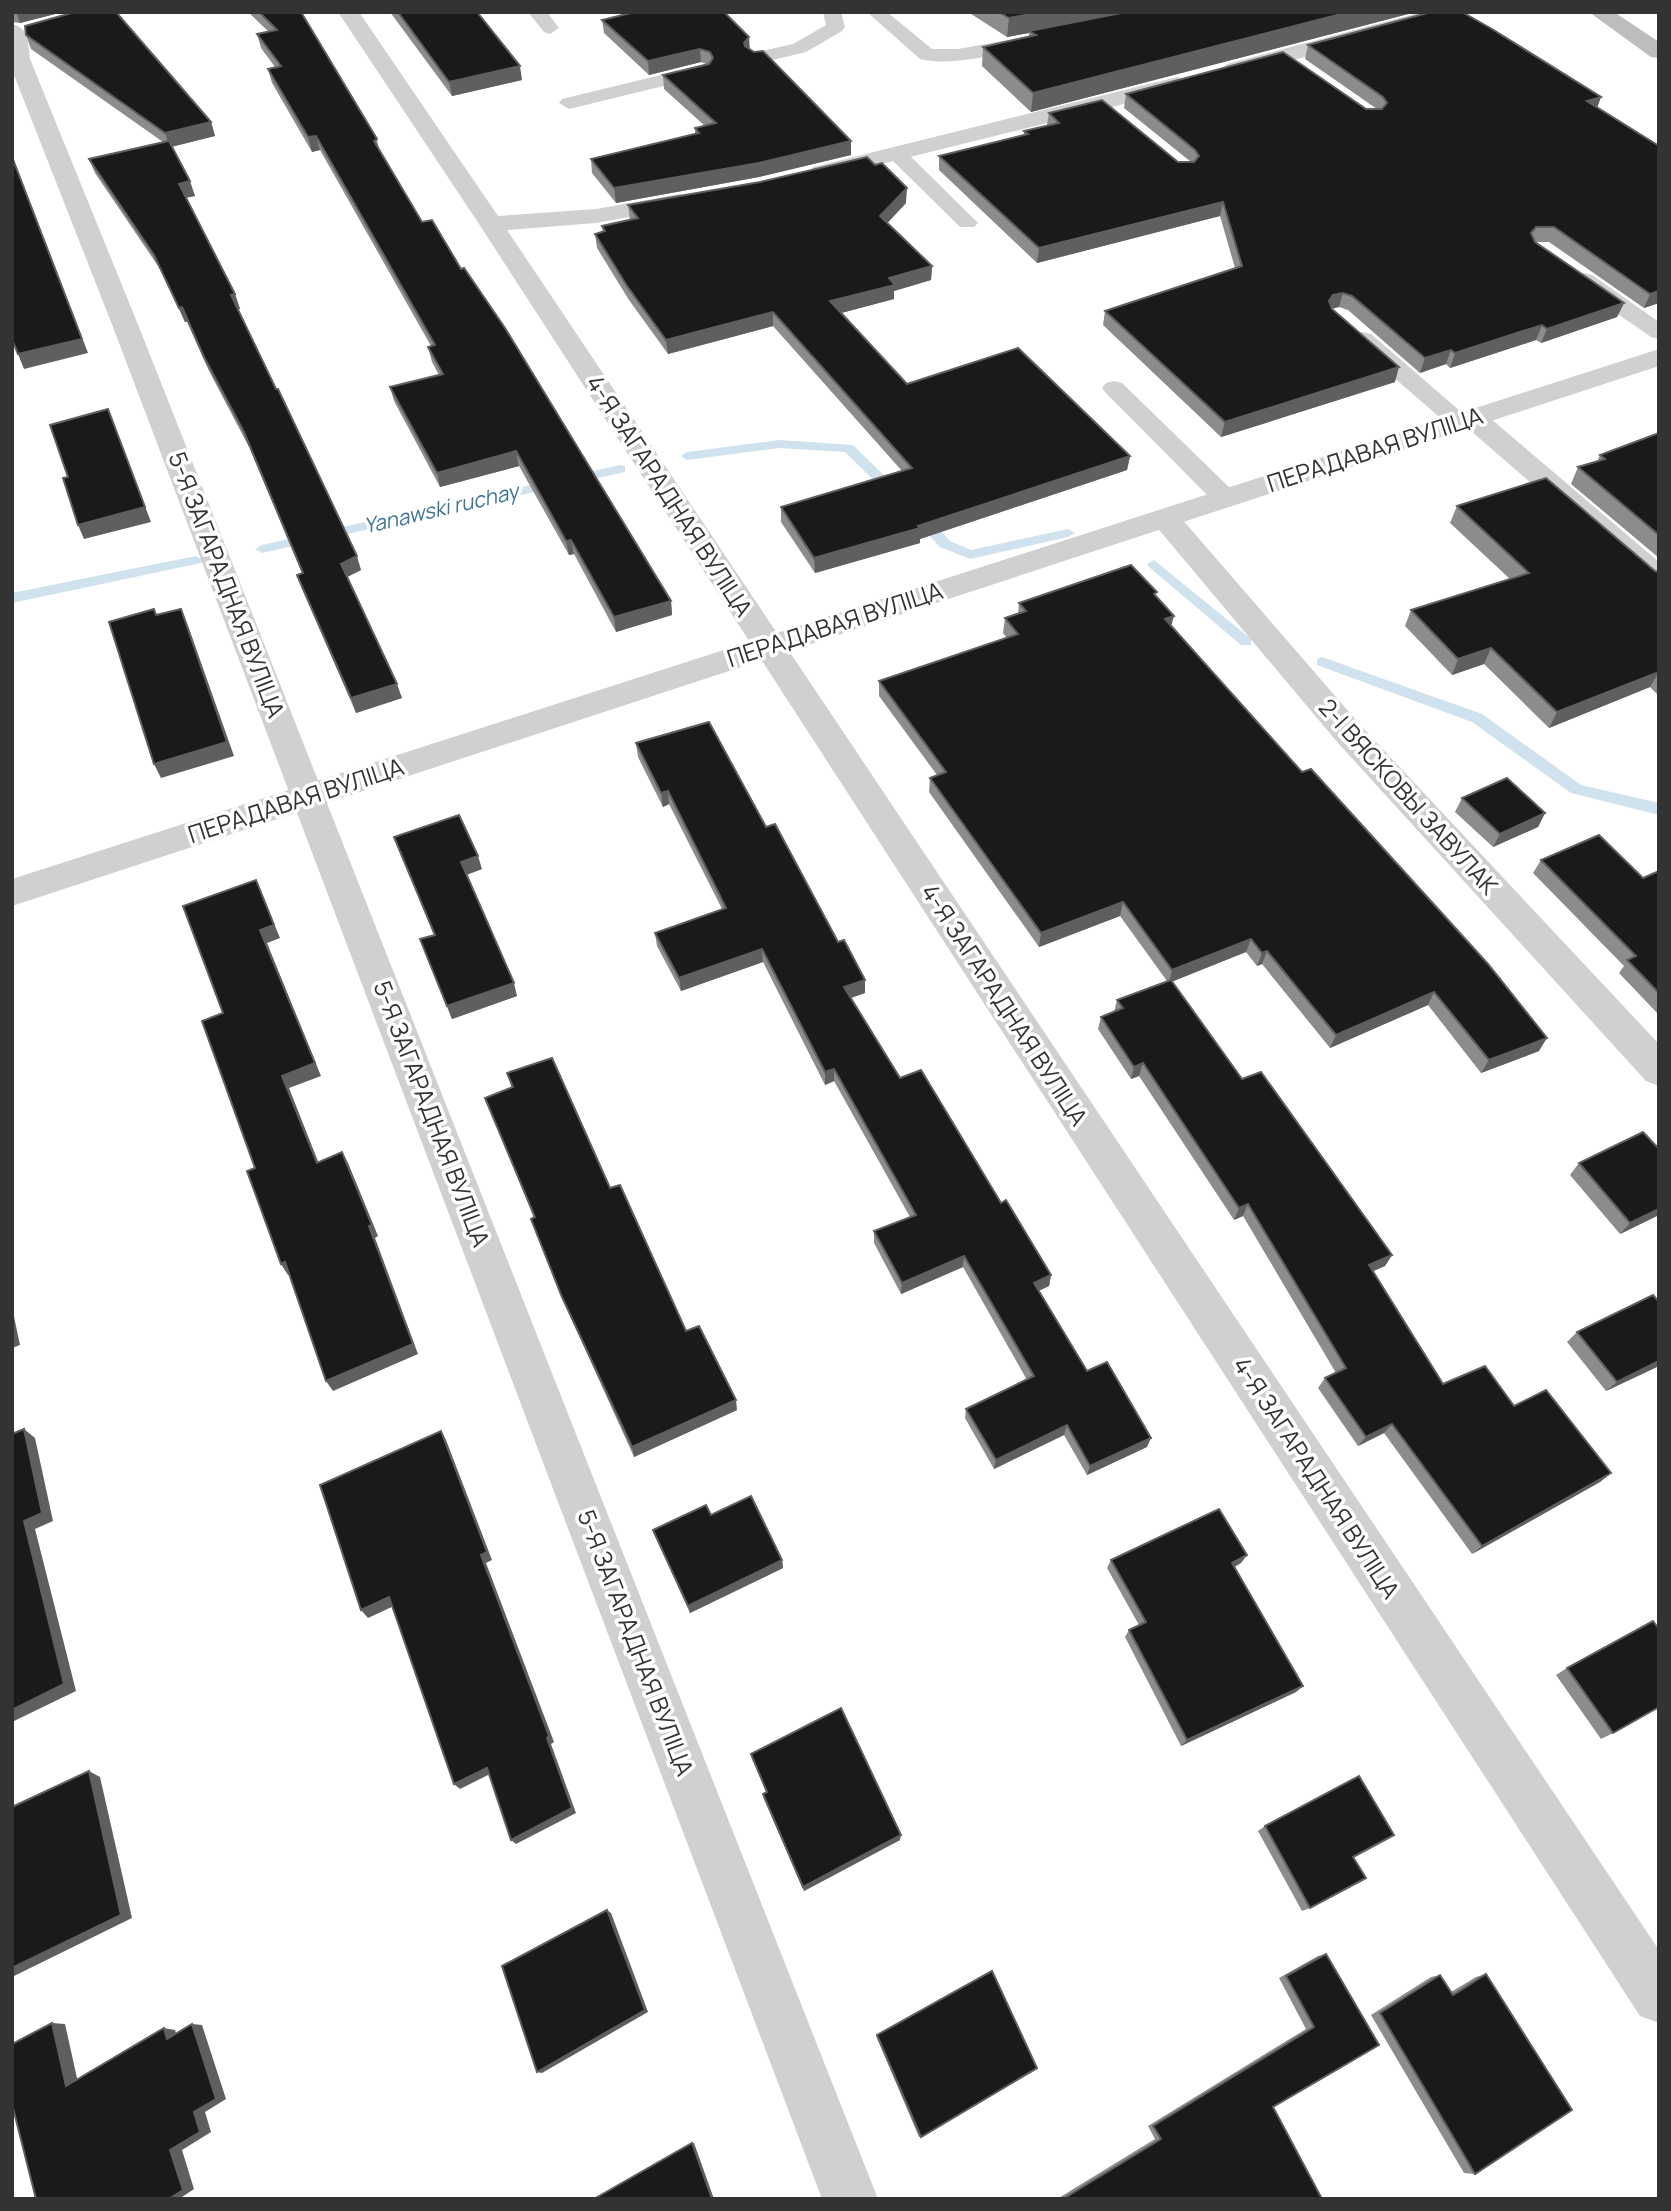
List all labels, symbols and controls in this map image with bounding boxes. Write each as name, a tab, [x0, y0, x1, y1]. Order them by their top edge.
street label: 4-Я ЗАГАРАДНАЯ ВУЛІЦА	[579, 368, 761, 623]
street label: ПЕРАДАВАЯ ВУЛІЦА	[1262, 398, 1487, 499]
street label: 5-Я ЗАГАРАДНАЯ ВУЛІЦА	[161, 447, 293, 722]
water label: Yanawski ruchay	[361, 476, 524, 539]
street label: ПЕРАДАВАЯ ВУЛІЦА	[722, 573, 947, 674]
street label: 2-І ВЯСКОВЫ ЗАВУЛАК	[1312, 691, 1507, 902]
street label: ПЕРАДАВАЯ ВУЛІЦА	[183, 749, 408, 850]
street label: 4-Я ЗАГАРАДНАЯ ВУЛІЦА	[914, 877, 1096, 1132]
street label: 5-Я ЗАГАРАДНАЯ ВУЛІЦА	[366, 976, 498, 1251]
street label: 4-Я ЗАГАРАДНАЯ ВУЛІЦА	[1226, 1350, 1408, 1605]
street label: 5-Я ЗАГАРАДНАЯ ВУЛІЦА	[570, 1505, 702, 1780]

